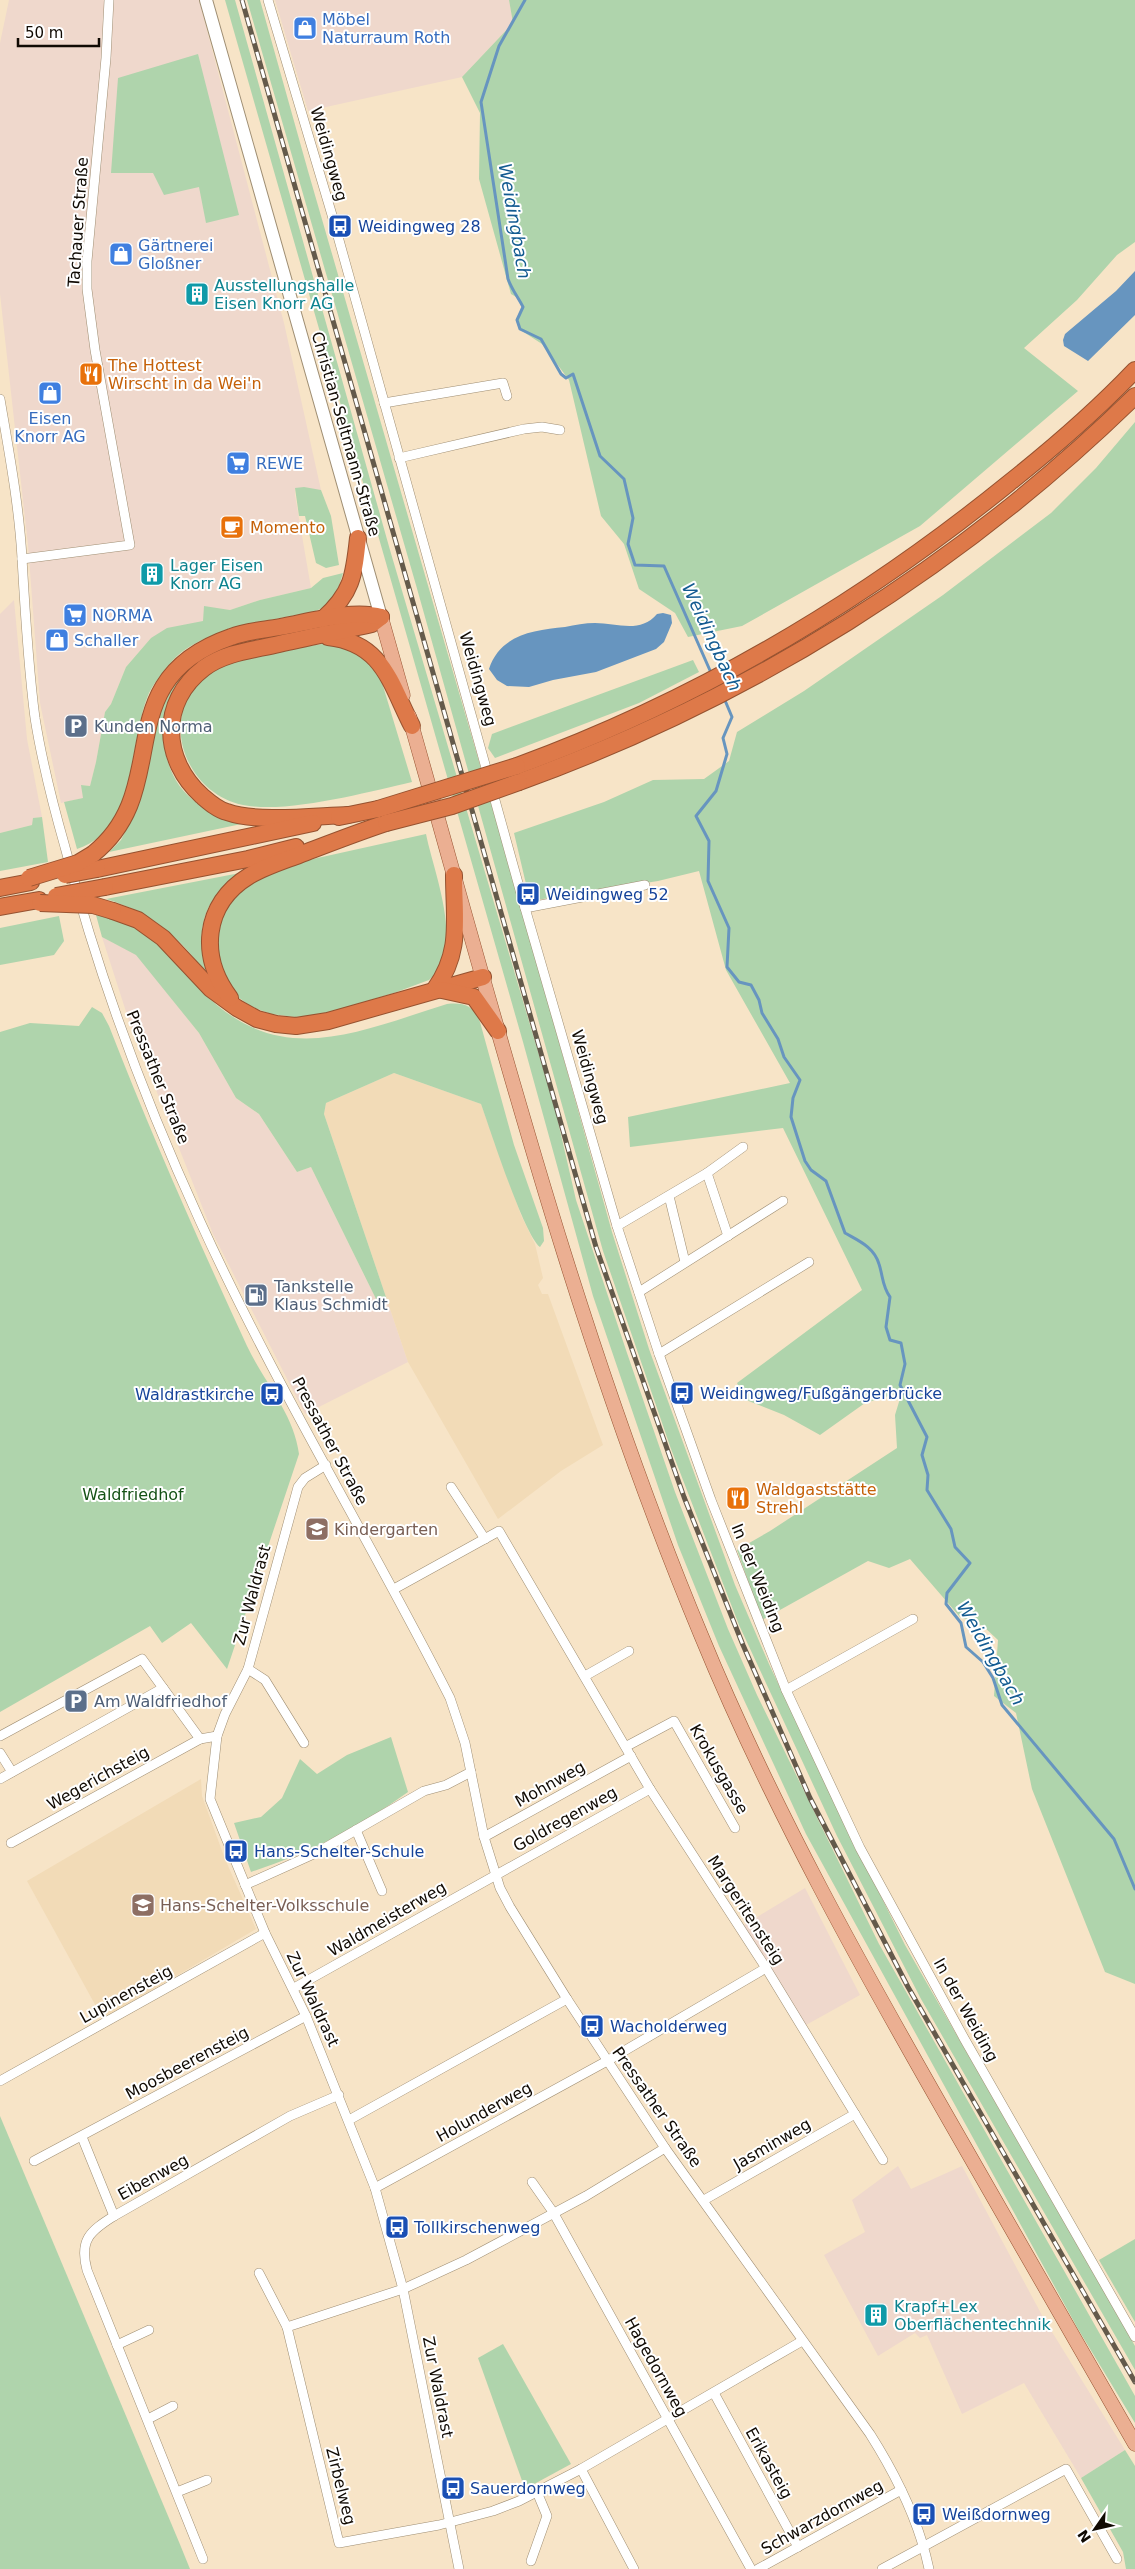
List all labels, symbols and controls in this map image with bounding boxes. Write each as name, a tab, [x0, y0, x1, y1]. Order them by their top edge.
place label: Möbel Naturraum Roth	[322, 10, 450, 47]
scale bar	[18, 15, 99, 47]
shop icon: Möbel Naturraum Roth	[292, 15, 318, 41]
text: 50 m	[25, 24, 63, 42]
street label: Weidingweg	[306, 105, 352, 203]
street label: Tachauer Straße	[64, 156, 92, 289]
water label: Weidingbach	[495, 162, 535, 280]
bus stop icon: Weidingweg 28	[327, 213, 353, 239]
place label: Weidingweg 28	[358, 217, 481, 236]
place label: Gärtnerei Gloßner	[138, 236, 214, 273]
shop icon: Gärtnerei Gloßner	[108, 241, 134, 267]
place label: Ausstellungshalle Eisen Knorr AG	[214, 276, 354, 313]
building icon: Ausstellungshalle Eisen Knorr AG	[184, 281, 210, 307]
street label: Christian-Seltmann-Straße	[308, 329, 384, 539]
place label: The Hottest Wirscht in da Wei'n	[107, 356, 262, 393]
restaurant icon: The Hottest Wirscht in da Wei'n	[78, 361, 104, 387]
shop icon: Eisen Knorr AG	[37, 380, 63, 406]
place label: Eisen Knorr AG	[14, 409, 86, 446]
supermarket icon: REWE	[225, 450, 251, 476]
place label: REWE	[256, 454, 303, 473]
cafe icon: Momento	[219, 514, 245, 540]
place label: Momento	[250, 518, 325, 537]
place label: Lager Eisen Knorr AG	[170, 556, 263, 593]
building icon: Lager Eisen Knorr AG	[139, 561, 165, 587]
water label: Weidingbach	[678, 580, 746, 694]
supermarket icon: NORMA	[62, 602, 88, 628]
place label: NORMA	[92, 606, 152, 625]
shop icon: Schaller	[44, 627, 70, 653]
street label: Weidingweg	[455, 630, 501, 728]
place label: Schaller	[74, 631, 139, 650]
parking icon: Kunden Norma	[63, 713, 89, 739]
place label: Kunden Norma	[94, 717, 213, 736]
bus stop icon: Weidingweg 52	[515, 881, 541, 907]
place label: Weidingweg 52	[546, 885, 669, 904]
street label: Pressather Straße	[122, 1007, 194, 1147]
street label: Weidingweg	[567, 1028, 613, 1126]
place label: Tankstelle Klaus Schmidt	[273, 1277, 388, 1314]
fuel station icon: Tankstelle Klaus Schmidt	[243, 1282, 269, 1308]
street label: Pressather Straße	[288, 1374, 372, 1508]
bus stop icon: Weidingweg/Fußgängerbrücke	[669, 1380, 695, 1406]
bus stop icon: Waldrastkirche	[259, 1381, 285, 1407]
place label: Weidingweg/Fußgängerbrücke	[700, 1384, 942, 1403]
place label: Waldrastkirche	[135, 1385, 254, 1404]
place label: Waldgaststätte Strehl	[756, 1480, 877, 1517]
park label: Waldfriedhof	[82, 1485, 184, 1504]
restaurant icon: Waldgaststätte Strehl	[725, 1485, 751, 1511]
school or university icon: Kindergarten	[304, 1516, 330, 1542]
place label: Kindergarten	[334, 1520, 438, 1539]
street label: In der Weiding	[728, 1521, 788, 1635]
street label: Zur Waldrast	[229, 1543, 275, 1647]
water label: Weidingbach	[953, 1597, 1029, 1709]
parking icon: Am Waldfriedhof	[63, 1688, 89, 1714]
place label: Am Waldfriedhof	[94, 1692, 227, 1711]
street label: Krokusgasse	[686, 1721, 752, 1817]
street label: Wegerichsteig	[44, 1742, 152, 1814]
street label: Mohnweg	[512, 1757, 588, 1811]
street label: Goldregenweg	[510, 1783, 620, 1855]
bus stop icon: Hans-Schelter-Schule	[223, 1838, 249, 1864]
place label: Hans-Schelter-Schule	[254, 1842, 424, 1861]
street label: Margeritensteig	[704, 1852, 788, 1968]
street label: Waldmeisterweg	[325, 1877, 449, 1961]
school or university icon: Hans-Schelter-Volksschule	[130, 1892, 156, 1918]
place label: Hans-Schelter-Volksschule	[160, 1896, 369, 1915]
street label: Zur Waldrast	[283, 1948, 343, 2050]
street label: In der Weiding	[930, 1955, 1002, 2065]
street label: Lupinensteig	[77, 1961, 175, 2027]
bus stop icon: Wacholderweg	[579, 2013, 605, 2039]
place label: Wacholderweg	[610, 2017, 727, 2036]
street label: Moosbeerensteig	[122, 2022, 252, 2104]
street label: Pressather Straße	[608, 2043, 706, 2171]
street label: Holunderweg	[433, 2078, 535, 2146]
street label: Jasminweg	[729, 2114, 814, 2174]
street label: Eibenweg	[114, 2150, 192, 2204]
bus stop icon: Tollkirschenweg	[384, 2214, 410, 2240]
place label: Tollkirschenweg	[413, 2218, 540, 2237]
place label: Krapf+Lex Oberflächentechnik	[894, 2297, 1052, 2334]
building icon: Krapf+Lex Oberflächentechnik	[863, 2302, 889, 2328]
street label: Hagedornweg	[621, 2314, 691, 2420]
street label: Zur Waldrast	[419, 2335, 457, 2439]
street label: Erikasteig	[742, 2424, 796, 2502]
street label: Zirbelweg	[322, 2445, 360, 2527]
bus stop icon: Sauerdornweg	[440, 2475, 466, 2501]
street label: Schwarzdornweg	[758, 2476, 886, 2558]
place label: Sauerdornweg	[470, 2479, 586, 2498]
bus stop icon: Weißdornweg	[911, 2501, 937, 2527]
north arrow	[1070, 2504, 1120, 2554]
place label: Weißdornweg	[942, 2505, 1051, 2524]
text: N	[1074, 2527, 1094, 2546]

